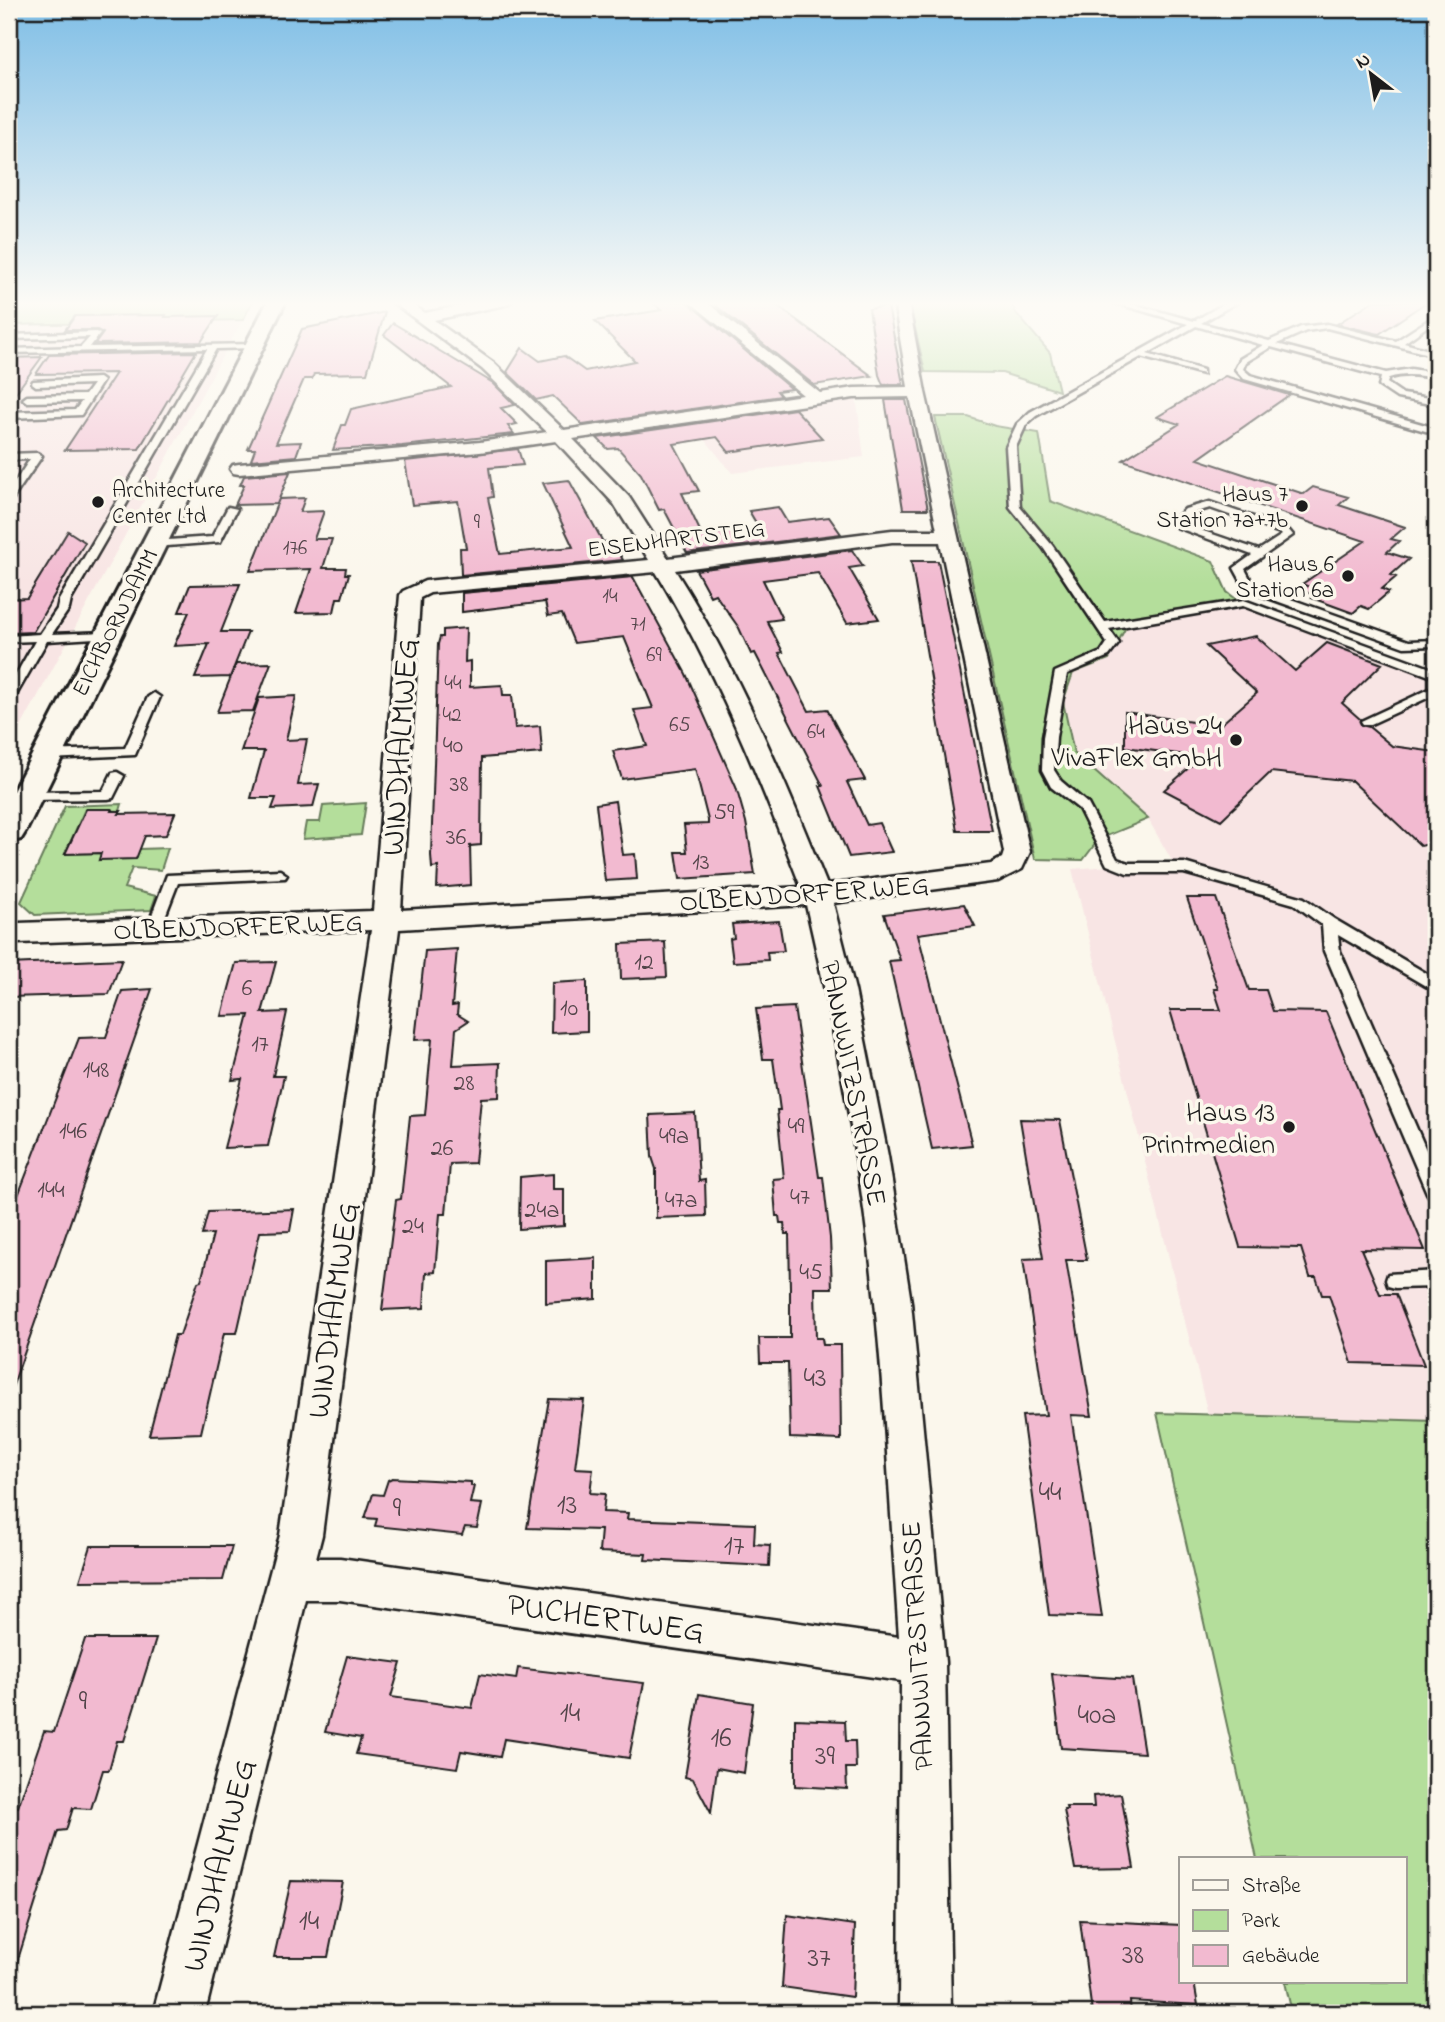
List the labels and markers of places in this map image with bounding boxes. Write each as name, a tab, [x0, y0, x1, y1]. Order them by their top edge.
place label: Architecture Center Ltd	[112, 475, 226, 534]
place label: Haus 7 Station 7a+7b	[1156, 479, 1289, 538]
marker: Architecture Center Ltd	[90, 494, 106, 510]
marker: Haus 7 Station 7a+7b	[1294, 498, 1310, 514]
place label: Haus 6 Station 6a	[1236, 549, 1334, 608]
marker: Haus 6 Station 6a	[1340, 568, 1356, 584]
place label: Haus 24 VivaFlex GmbH	[1050, 707, 1222, 780]
marker: Haus 24 VivaFlex GmbH	[1228, 732, 1244, 748]
place label: Haus 13 Printmedien	[1142, 1094, 1275, 1167]
marker: Haus 13 Printmedien	[1281, 1119, 1297, 1135]

